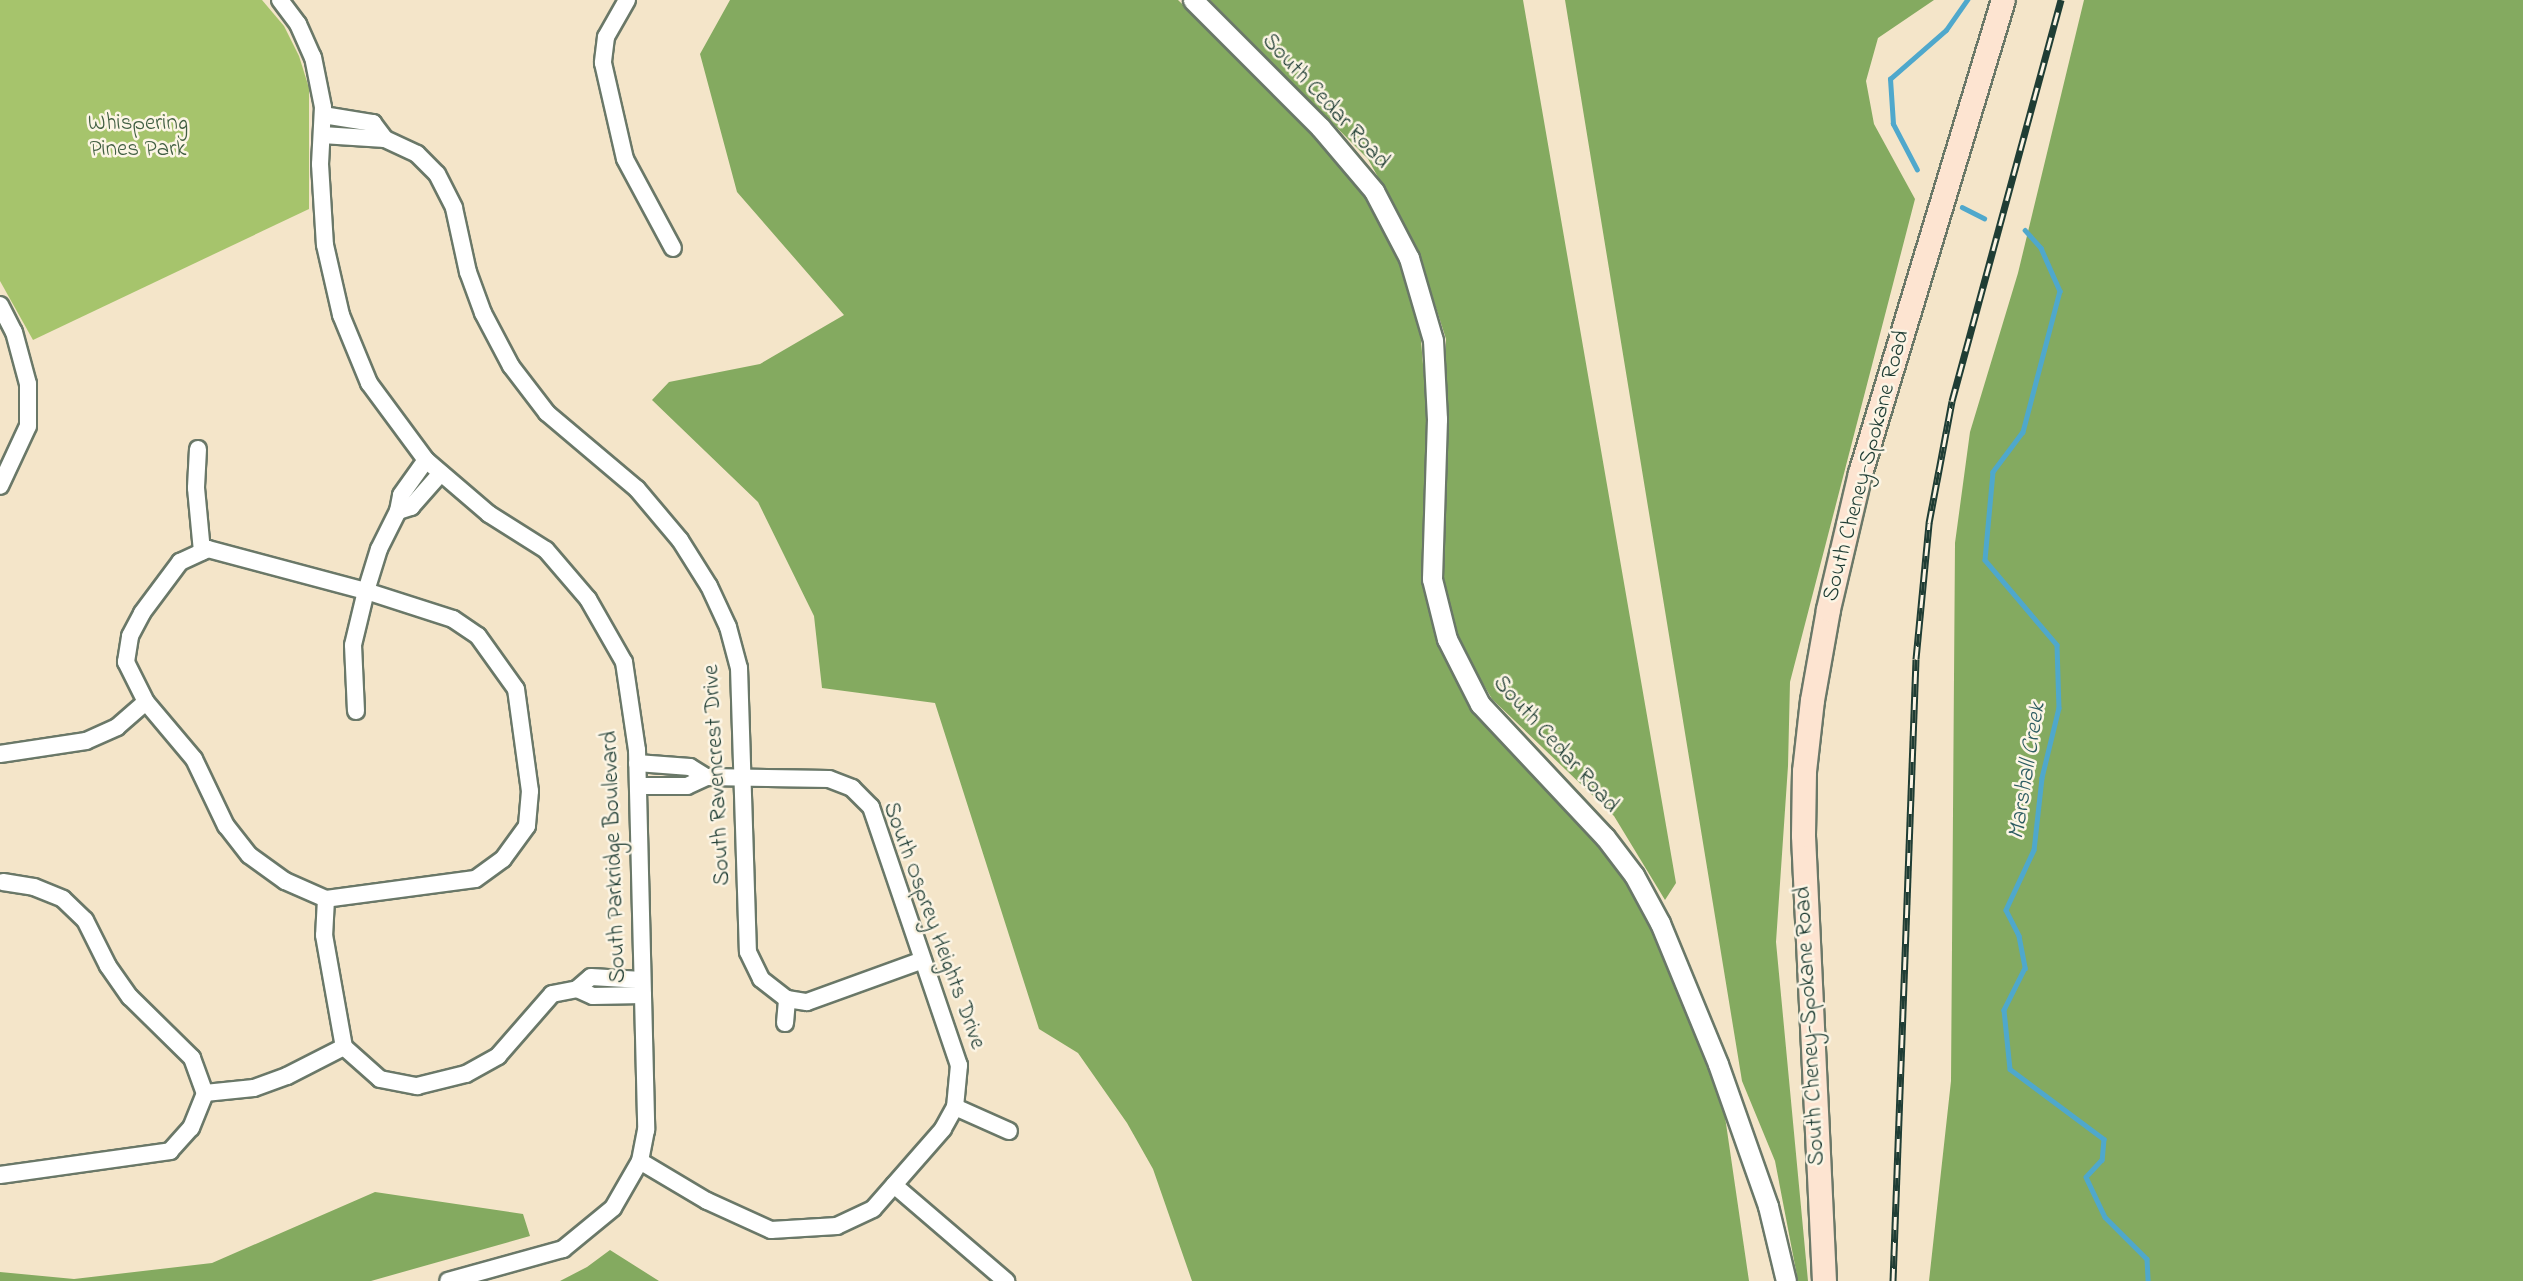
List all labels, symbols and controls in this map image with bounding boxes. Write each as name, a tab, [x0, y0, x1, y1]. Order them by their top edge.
street label: South Cedar Road	[1255, 28, 1395, 176]
park label: Whispering Pines Park	[88, 110, 188, 164]
street label: South Cheney-Spokane Road	[1817, 327, 1917, 605]
street label: South Ravencrest Drive	[698, 664, 738, 886]
street label: South Cedar Road	[1486, 671, 1624, 819]
water label: Marshall Creek	[2003, 700, 2053, 842]
street label: South Parkridge Boulevard	[597, 730, 633, 984]
street label: South Osprey Heights Drive	[875, 799, 991, 1053]
street label: South Cheney-Spokane Road	[1790, 886, 1832, 1166]

